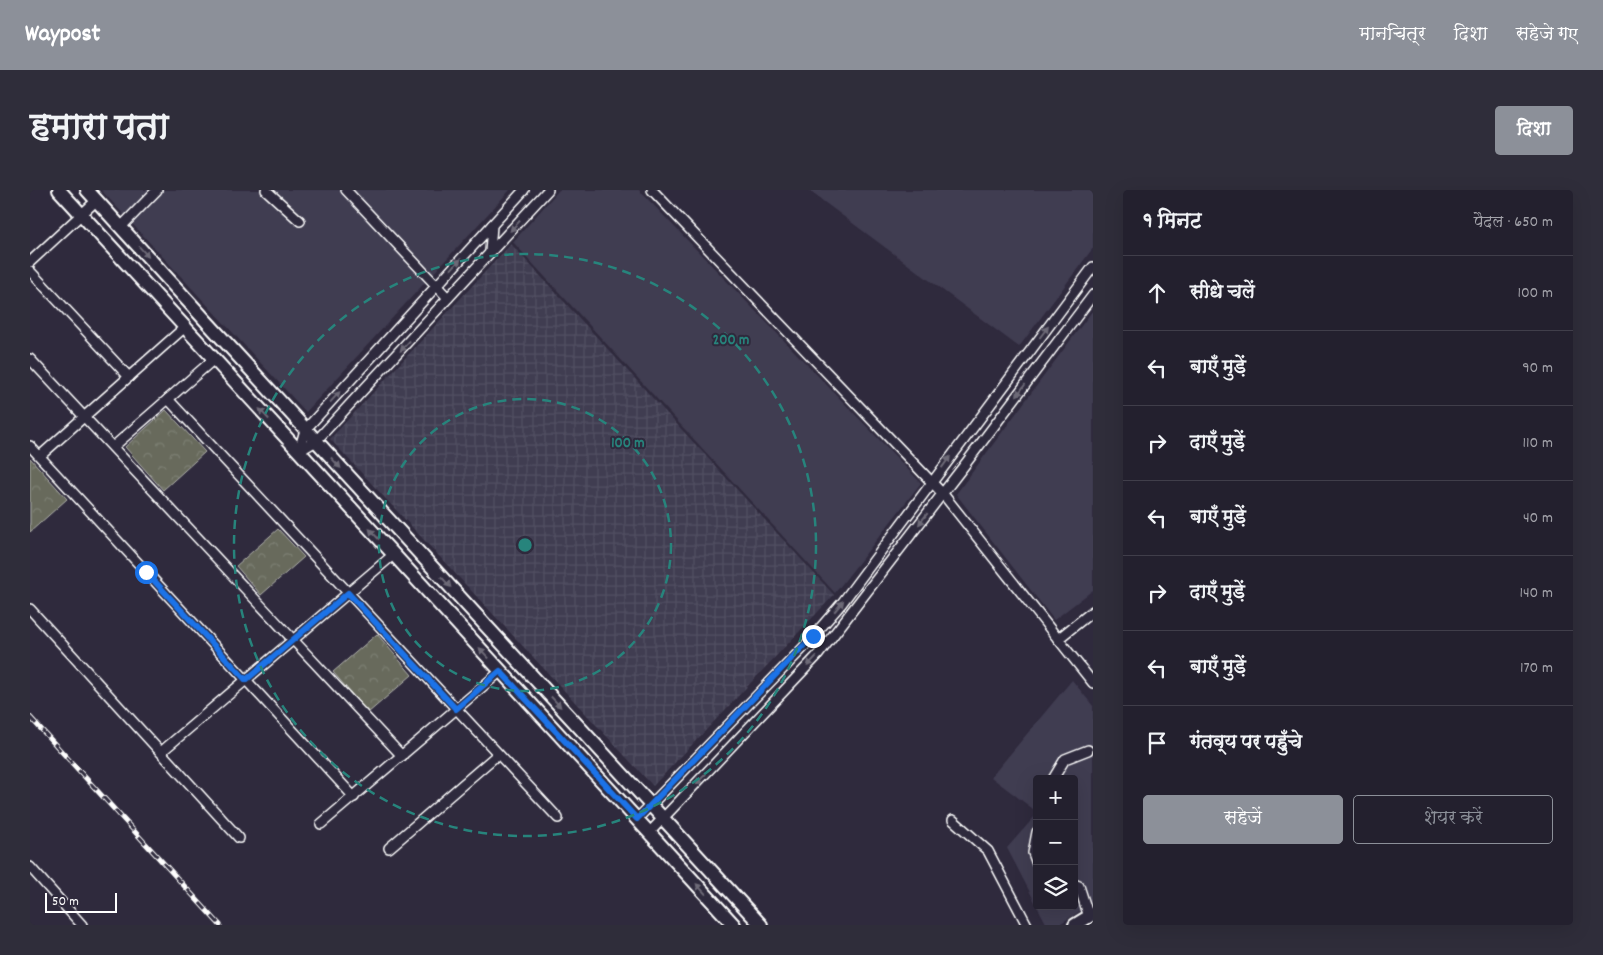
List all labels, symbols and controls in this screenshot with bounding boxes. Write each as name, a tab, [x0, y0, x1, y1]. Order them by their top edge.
text: Waypost	[25, 18, 100, 52]
text: मानचित्र	[1359, 23, 1426, 48]
text: दिशा	[1454, 23, 1488, 48]
text: सहेजे गए	[1516, 23, 1578, 48]
text: हमारा पता	[30, 105, 169, 155]
button: दिशा	[1495, 106, 1573, 155]
text: 9 मिनट	[1143, 208, 1202, 238]
text: पैदल · 650 m	[1474, 211, 1553, 234]
one-way arrow	[509, 219, 520, 232]
one-way arrow	[138, 246, 149, 259]
one-way arrow	[450, 259, 462, 271]
icon: ahead	[1143, 279, 1171, 307]
text: सीधे चलें	[1190, 280, 1255, 307]
text: 100 m	[1517, 282, 1553, 305]
one-way arrow	[1038, 326, 1049, 339]
text: 200 m	[713, 330, 749, 352]
one-way arrow	[399, 339, 410, 352]
icon: left	[1143, 354, 1171, 382]
text: बाएँ मुड़ें	[1190, 355, 1246, 382]
text: 90 m	[1522, 357, 1553, 380]
one-way arrow	[1016, 383, 1027, 396]
one-way arrow	[329, 392, 341, 404]
one-way arrow	[258, 408, 270, 420]
icon: right	[1143, 429, 1171, 457]
text: दाएँ मुड़ें	[1190, 430, 1245, 457]
text: 110 m	[1523, 432, 1553, 455]
text: 100 m	[611, 433, 645, 455]
one-way arrow	[330, 456, 342, 468]
one-way arrow	[941, 456, 952, 469]
icon: left	[1143, 504, 1171, 532]
text: बाएँ मुड़ें	[1190, 505, 1246, 532]
text: 40 m	[1523, 507, 1553, 530]
one-way arrow	[918, 513, 928, 526]
one-way arrow	[368, 528, 380, 540]
centre of rings	[516, 536, 534, 554]
route start	[135, 561, 158, 584]
one-way arrow	[440, 576, 452, 588]
icon: right	[1143, 579, 1171, 607]
text: दाएँ मुड़ें	[1190, 580, 1245, 607]
text: 140 m	[1519, 582, 1553, 605]
one-way arrow	[833, 600, 844, 613]
route end	[802, 625, 825, 648]
one-way arrow	[478, 648, 490, 660]
icon: left	[1143, 654, 1171, 682]
one-way arrow	[806, 655, 818, 667]
text: बाएँ मुड़ें	[1190, 655, 1246, 682]
text: 170 m	[1520, 657, 1553, 680]
one-way arrow	[550, 695, 562, 707]
icon: arrive	[1143, 729, 1171, 757]
text: गंतव्य पर पहुँचे	[1190, 730, 1302, 757]
one-way arrow	[695, 773, 707, 785]
map controls	[1033, 775, 1078, 910]
button: +	[1033, 775, 1078, 820]
button: सहेजें	[1143, 795, 1343, 844]
button: शेयर करें	[1353, 795, 1553, 844]
button: −	[1033, 820, 1078, 865]
button: layers	[1033, 865, 1078, 910]
one-way arrow	[695, 883, 707, 895]
scale bar	[45, 890, 118, 913]
text: 50 m	[52, 892, 79, 912]

